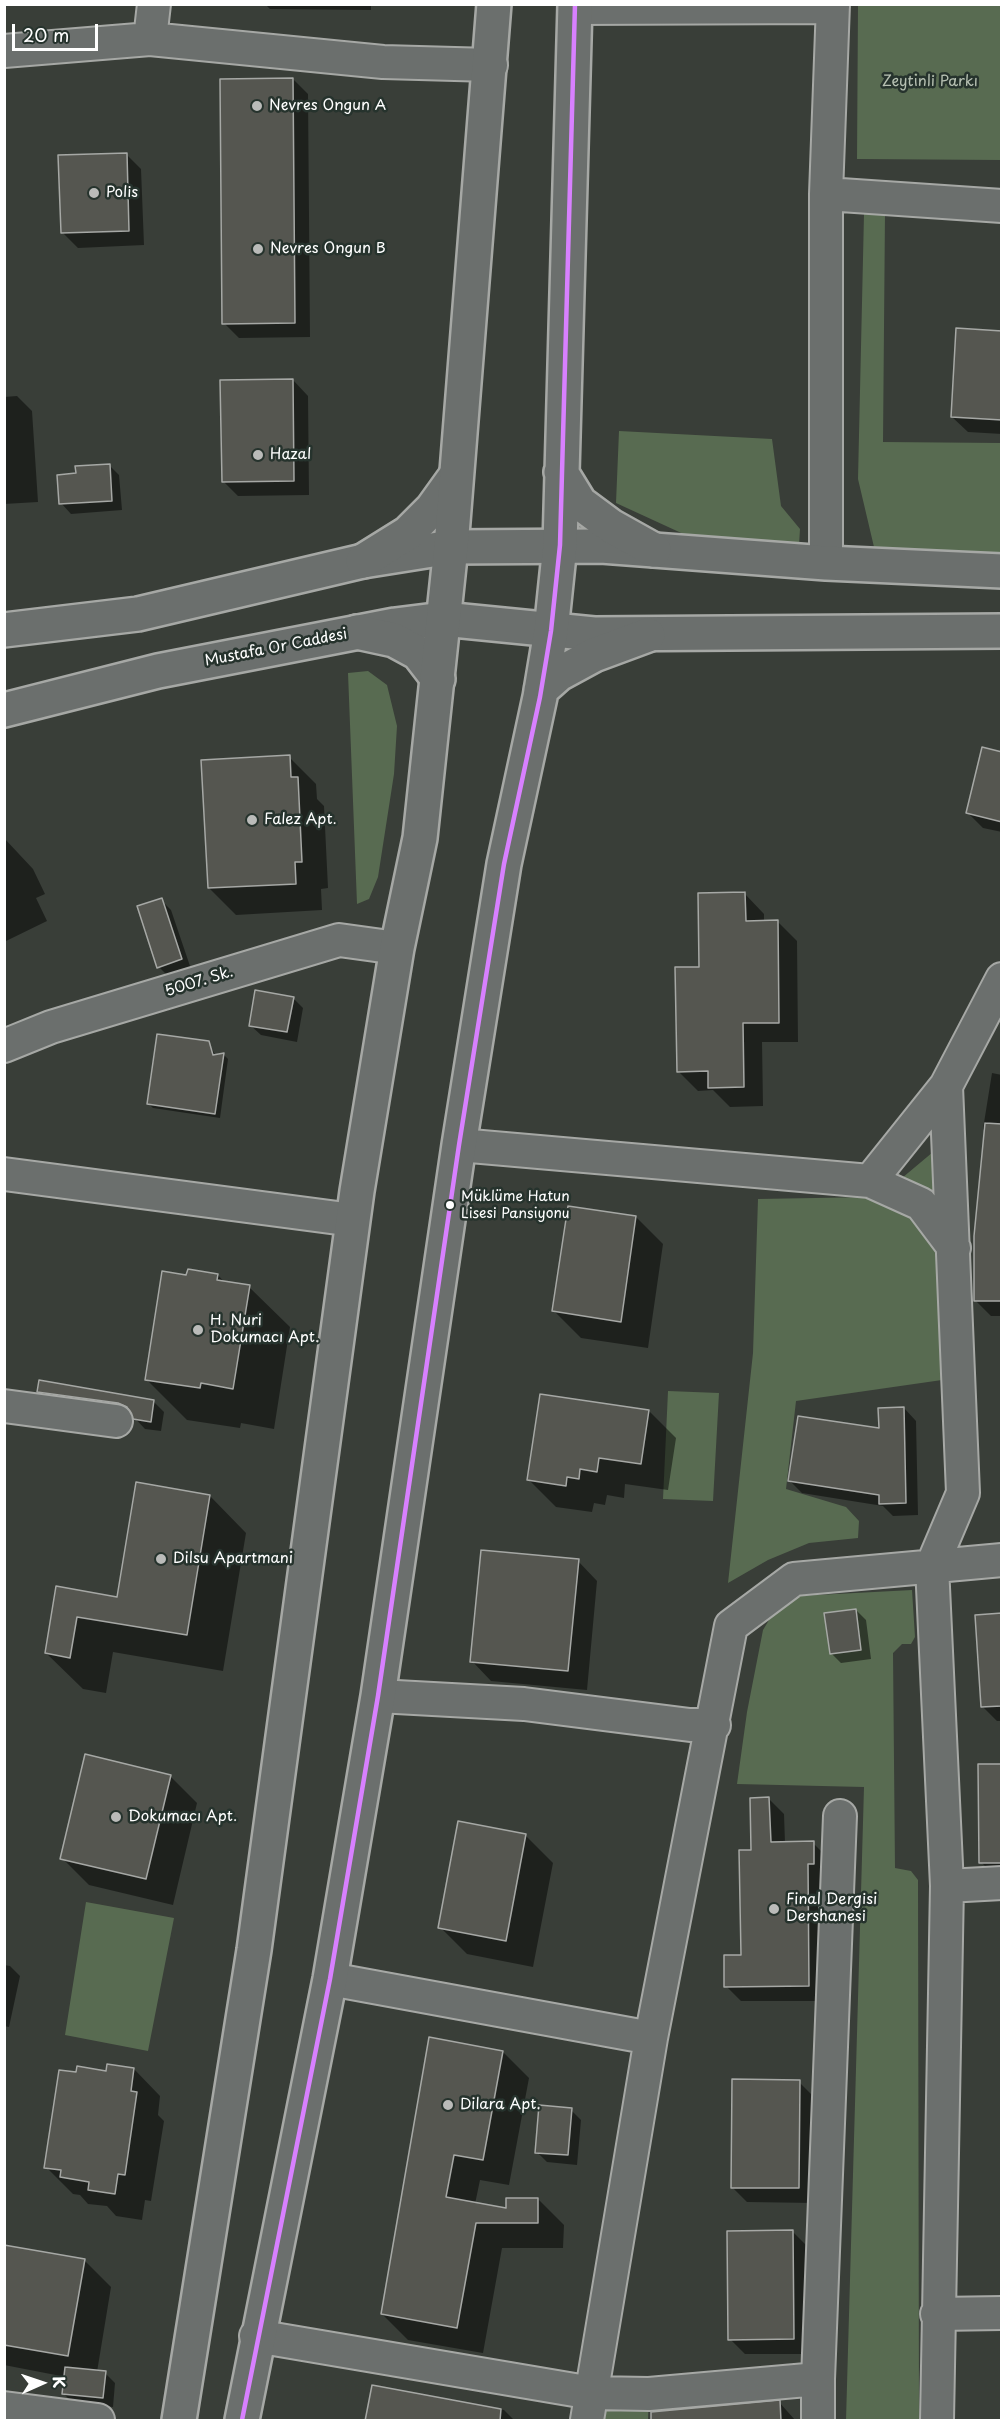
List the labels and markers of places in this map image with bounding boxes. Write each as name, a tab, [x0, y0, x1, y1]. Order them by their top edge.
place label: Nevres Ongun A	[269, 97, 386, 115]
marker: Nevres Ongun A	[250, 99, 264, 113]
place label: Polis	[106, 184, 138, 202]
marker: Polis	[87, 186, 101, 200]
place label: Nevres Ongun B	[270, 240, 386, 258]
marker: Nevres Ongun B	[251, 242, 265, 256]
place label: Hazal	[270, 446, 311, 464]
marker: Hazal	[251, 448, 265, 462]
place label: Falez Apt.	[264, 811, 337, 829]
marker: Falez Apt.	[245, 813, 259, 827]
place label: Müklüme Hatun Lisesi Pansiyonu	[461, 1189, 570, 1222]
marker: Müklüme Hatun Lisesi Pansiyonu	[444, 1199, 456, 1211]
place label: H. Nuri Dokumacı Apt.	[210, 1312, 319, 1347]
marker: H. Nuri Dokumacı Apt.	[191, 1323, 205, 1337]
place label: Dilsu Apartmani	[173, 1550, 293, 1568]
marker: Dilsu Apartmani	[154, 1552, 168, 1566]
place label: Dokumacı Apt.	[128, 1808, 237, 1826]
marker: Dokumacı Apt.	[109, 1810, 123, 1824]
place label: Final Dergisi Dershanesi	[786, 1891, 877, 1926]
marker: Final Dergisi Dershanesi	[767, 1902, 781, 1916]
place label: Dilara Apt.	[460, 2096, 541, 2114]
marker: Dilara Apt.	[441, 2098, 455, 2112]

